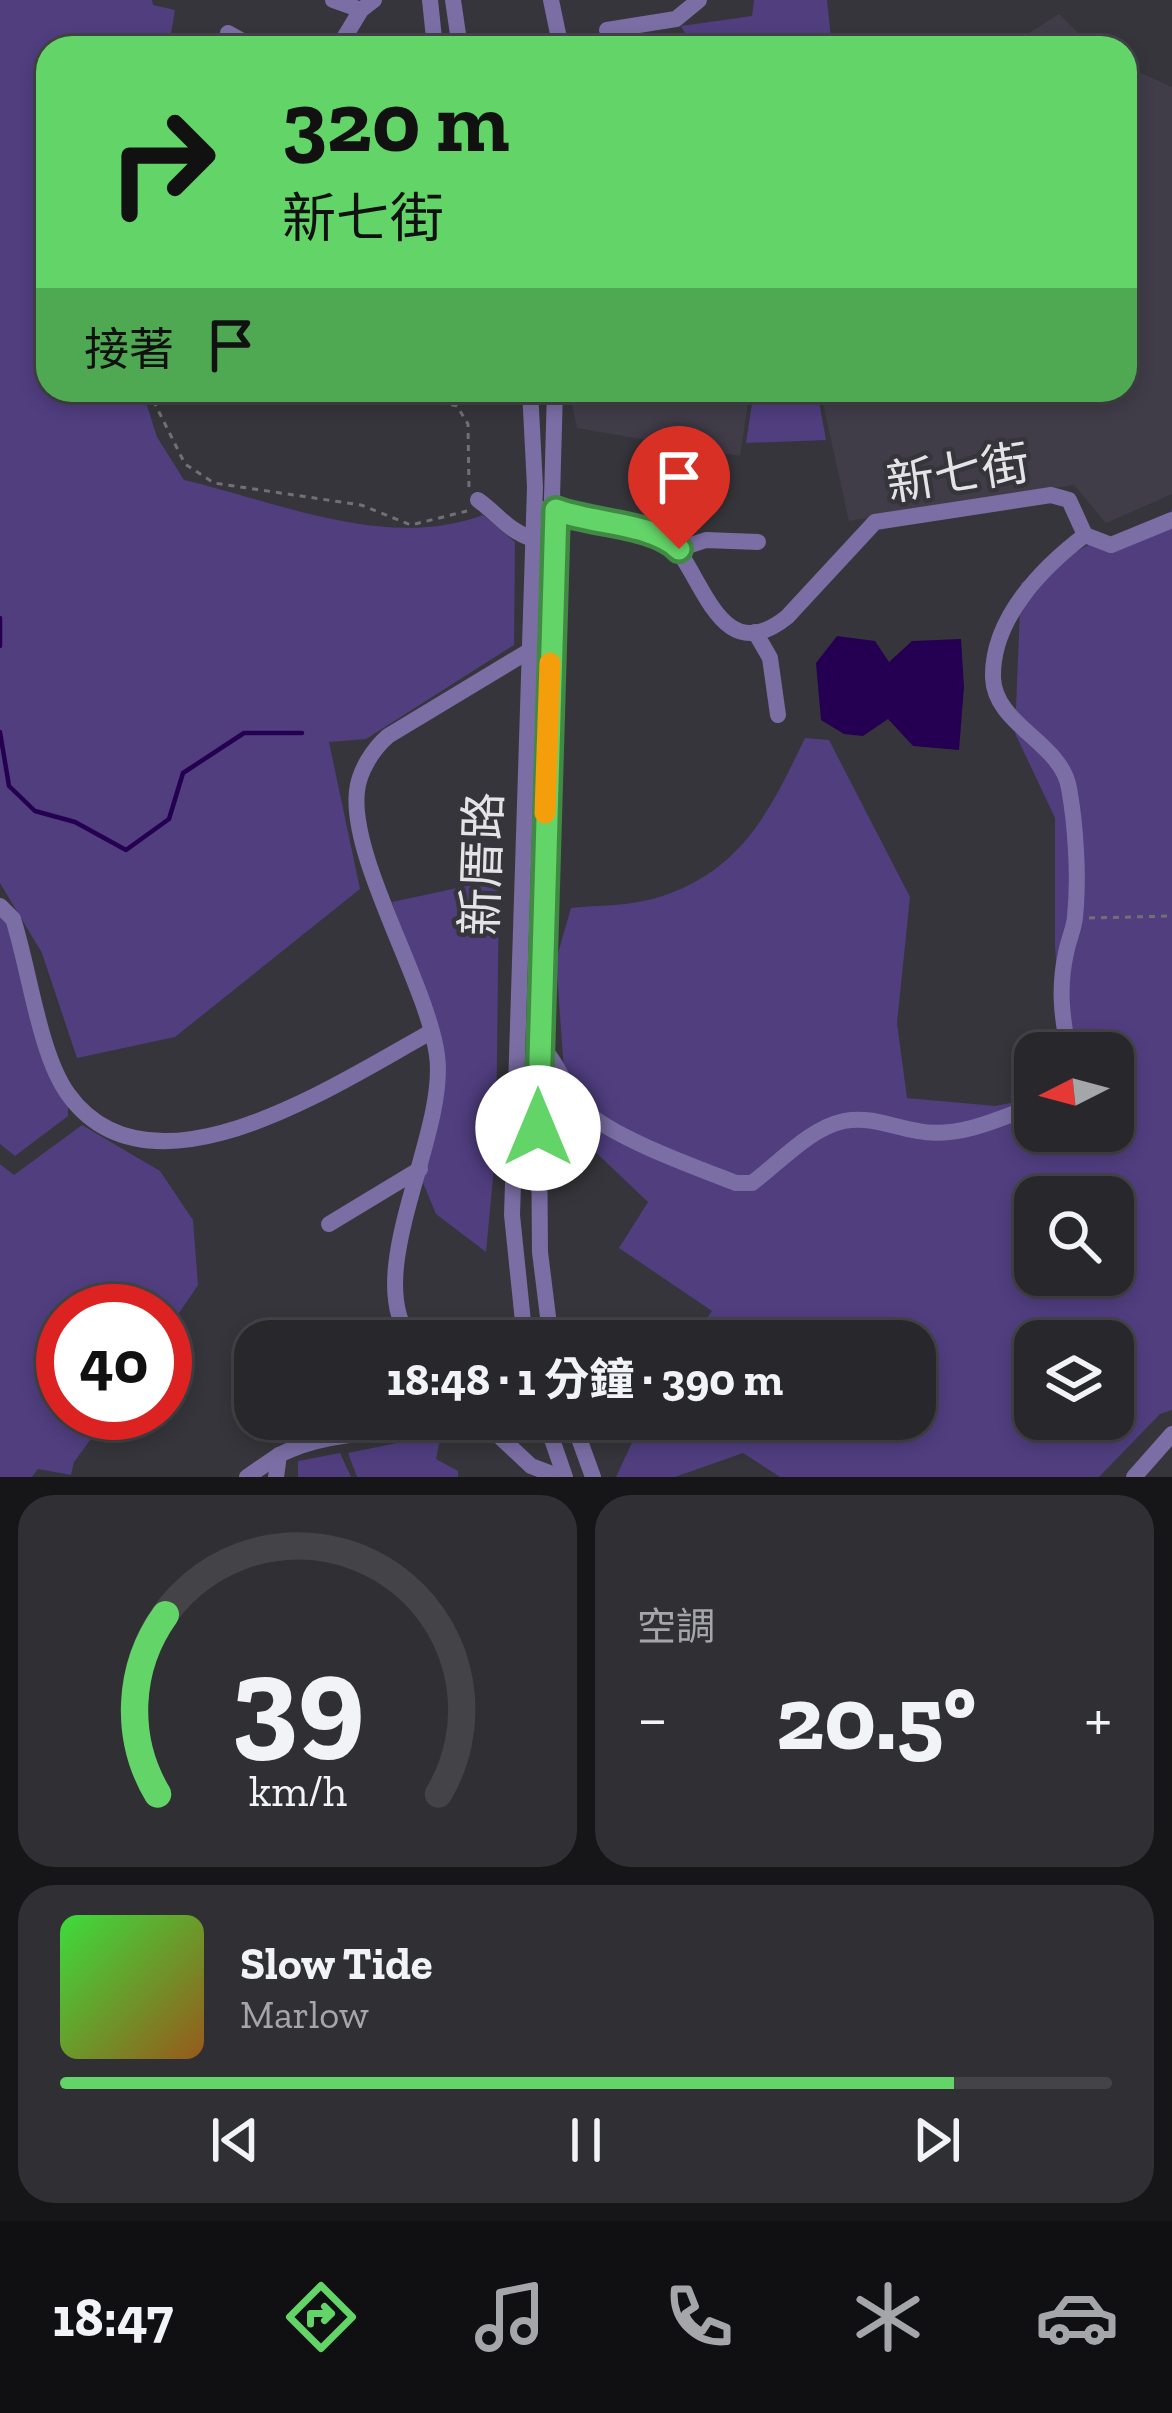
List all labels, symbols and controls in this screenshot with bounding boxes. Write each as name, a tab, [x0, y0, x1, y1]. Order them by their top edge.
text: 320 m	[282, 72, 510, 173]
icon: right	[84, 84, 240, 240]
text: 新七街	[282, 186, 444, 251]
icon: arrive	[198, 312, 264, 378]
text: 接著	[84, 323, 174, 377]
pin	[628, 426, 730, 549]
street label: 新七街	[882, 434, 1034, 512]
icon: arrive	[646, 444, 712, 510]
street label: 新厝路	[451, 791, 513, 937]
north arrow	[1014, 1032, 1134, 1152]
map controls	[1014, 1032, 1134, 1440]
position arrow	[475, 1065, 601, 1191]
button: search	[1014, 1176, 1134, 1296]
speed limit sign: 40	[36, 1284, 192, 1440]
button: layers	[1014, 1320, 1134, 1440]
text: 18:48 · 1 分鐘 · 390 m	[387, 1353, 783, 1407]
text: 空調	[637, 1603, 715, 1650]
text: 39	[231, 1625, 364, 1775]
text: 20.5°	[776, 1664, 976, 1772]
text: −	[637, 1679, 668, 1758]
text: +	[1084, 1679, 1112, 1758]
text: km/h	[249, 1766, 346, 1817]
text: Slow Tide	[240, 1937, 433, 1991]
text: Marlow	[240, 1991, 369, 2038]
icon: previous	[202, 2107, 268, 2173]
icon: pause	[553, 2107, 619, 2173]
icon: next	[904, 2107, 970, 2173]
icon: directions	[279, 2275, 363, 2359]
icon: music	[468, 2275, 552, 2359]
icon: phone	[657, 2275, 741, 2359]
icon: climate	[846, 2275, 930, 2359]
icon: car	[1035, 2275, 1119, 2359]
text: 18:47	[53, 2285, 173, 2350]

